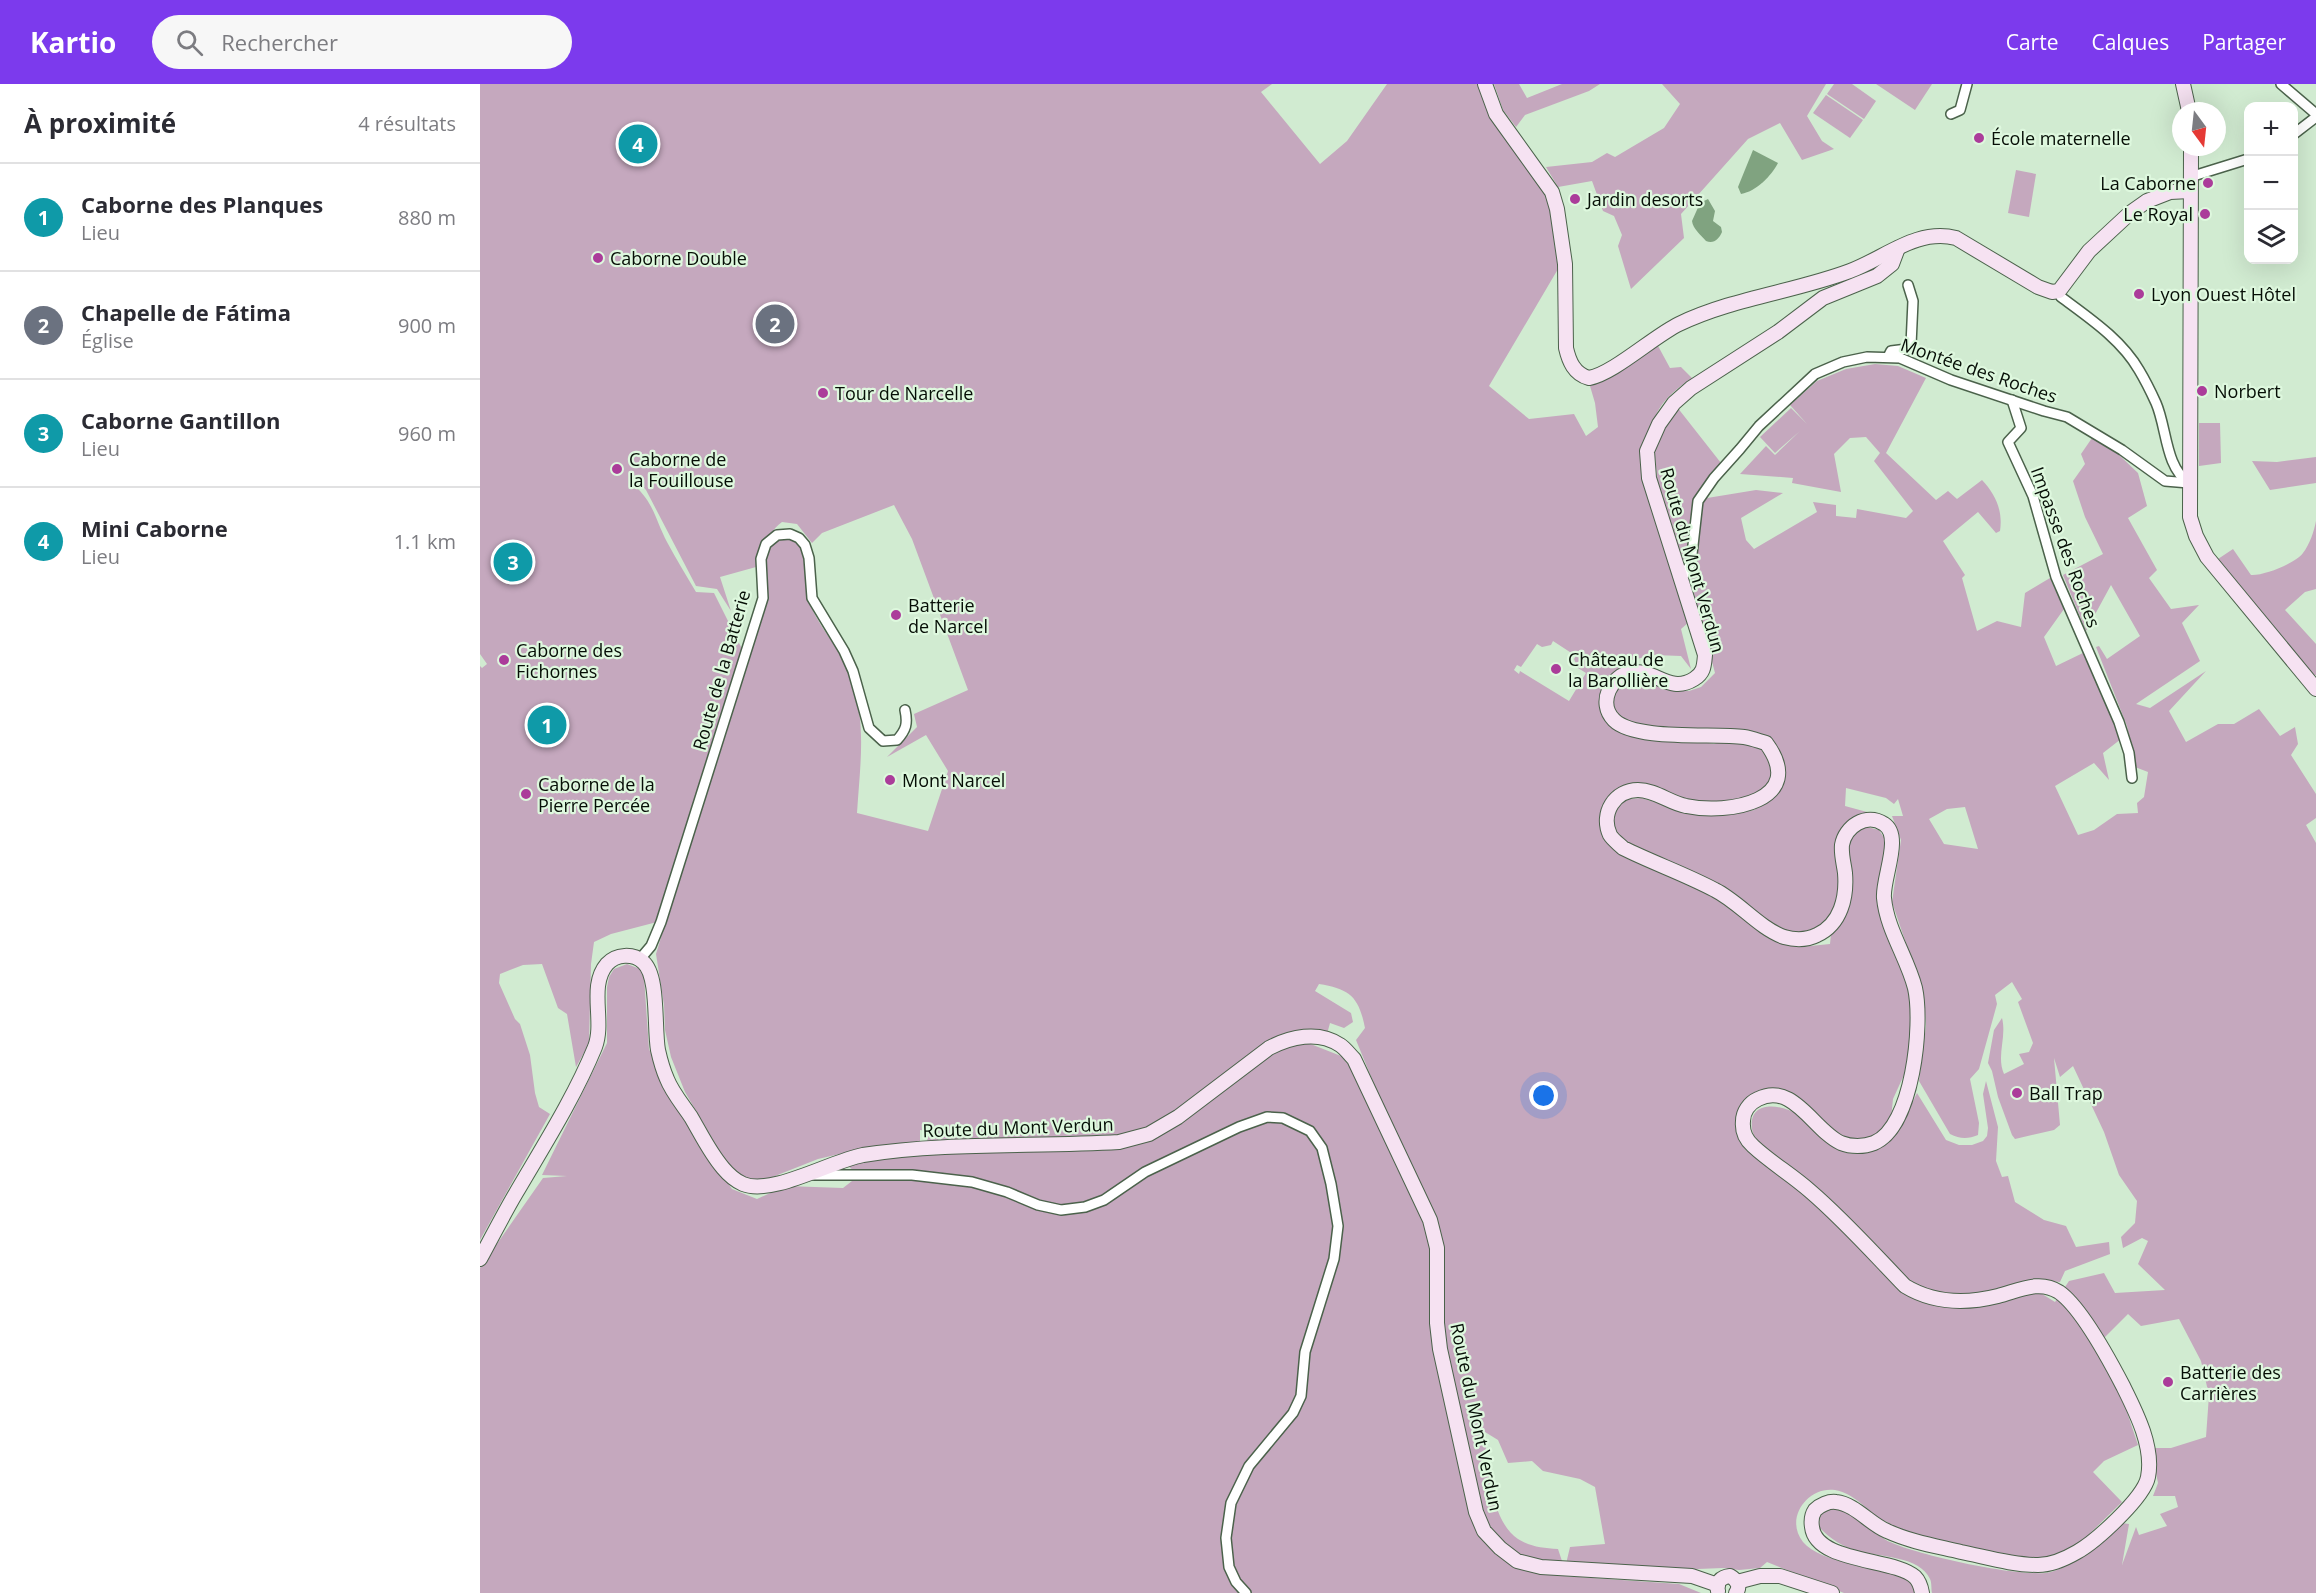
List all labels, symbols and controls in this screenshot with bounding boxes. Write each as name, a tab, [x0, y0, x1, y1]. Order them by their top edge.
search box	[152, 15, 572, 69]
text: Kartio	[30, 23, 116, 61]
icon: search	[173, 26, 206, 59]
text: Rechercher	[221, 27, 338, 57]
text: Carte	[2006, 28, 2058, 56]
text: Calques	[2091, 28, 2169, 56]
text: Partager	[2202, 28, 2286, 56]
north arrow	[2172, 102, 2226, 156]
map controls	[2244, 102, 2298, 264]
button: +	[2244, 102, 2298, 156]
text: À proximité	[24, 105, 176, 141]
text: 4 résultats	[358, 110, 456, 137]
pin: 4	[618, 122, 658, 166]
place label: École maternelle	[1991, 126, 2131, 150]
marker: École maternelle	[1972, 131, 1986, 145]
button: −	[2244, 156, 2298, 210]
place label: La Caborne	[2100, 171, 2196, 195]
marker: La Caborne	[2201, 176, 2215, 190]
place label: Jardin desorts	[1585, 187, 1703, 211]
text: Caborne des Planques	[81, 189, 323, 219]
marker: Jardin desorts	[1568, 192, 1582, 206]
place label: Le Royal	[2123, 202, 2193, 226]
text: 1	[38, 204, 49, 231]
text: 880 m	[398, 204, 456, 231]
marker: Le Royal	[2198, 207, 2212, 221]
button: layers	[2244, 210, 2298, 264]
text: Lieu	[81, 219, 120, 246]
place label: Caborne Double	[610, 246, 747, 270]
marker: Caborne Double	[591, 251, 605, 265]
place label: Lyon Ouest Hôtel	[2151, 282, 2296, 306]
marker: Lyon Ouest Hôtel	[2132, 287, 2146, 301]
text: Chapelle de Fátima	[81, 297, 291, 327]
pin: 2	[756, 302, 794, 346]
text: 2	[38, 312, 49, 339]
text: 900 m	[398, 312, 456, 339]
text: Église	[81, 327, 134, 354]
street label: Montée des Roches	[1898, 332, 2060, 408]
place label: Norbert	[2214, 379, 2281, 403]
place label: Tour de Narcelle	[835, 381, 973, 405]
marker: Norbert	[2195, 384, 2209, 398]
marker: Tour de Narcelle	[816, 386, 830, 400]
text: Caborne Gantillon	[81, 405, 280, 435]
text: 3	[38, 420, 49, 447]
text: 960 m	[398, 420, 456, 447]
text: Lieu	[81, 435, 120, 462]
place label: Caborne de la Fouillouse	[629, 447, 734, 492]
marker: Caborne de la Fouillouse	[610, 462, 624, 476]
street label: Impasse des Roches	[2026, 463, 2106, 631]
street label: Route du Mont Verdun	[1655, 465, 1731, 655]
text: Mini Caborne	[81, 513, 228, 543]
text: 4	[38, 528, 49, 555]
text: 1.1 km	[394, 528, 456, 555]
pin: 3	[494, 540, 532, 584]
text: Lieu	[81, 543, 120, 570]
street label: Route de la Batterie	[687, 587, 755, 753]
place label: Batterie de Narcel	[908, 593, 988, 638]
marker: Batterie de Narcel	[889, 608, 903, 622]
place label: Caborne des Fichornes	[516, 638, 622, 683]
place label: Château de la Barollière	[1568, 647, 1668, 692]
marker: Caborne des Fichornes	[497, 653, 511, 667]
marker: Château de la Barollière	[1549, 662, 1563, 676]
pin: 1	[528, 702, 566, 748]
place label: Mont Narcel	[902, 768, 1005, 792]
place label: Caborne de la Pierre Percée	[538, 772, 655, 817]
marker: Mont Narcel	[883, 773, 897, 787]
marker: Caborne de la Pierre Percée	[519, 787, 533, 801]
your location	[1529, 1081, 1558, 1110]
place label: Ball Trap	[2029, 1081, 2103, 1105]
marker: Ball Trap	[2010, 1086, 2024, 1100]
street label: Route du Mont Verdun	[922, 1112, 1114, 1142]
street label: Route du Mont Verdun	[1445, 1321, 1509, 1513]
place label: Batterie des Carrières	[2180, 1360, 2281, 1405]
marker: Batterie des Carrières	[2161, 1375, 2175, 1389]

